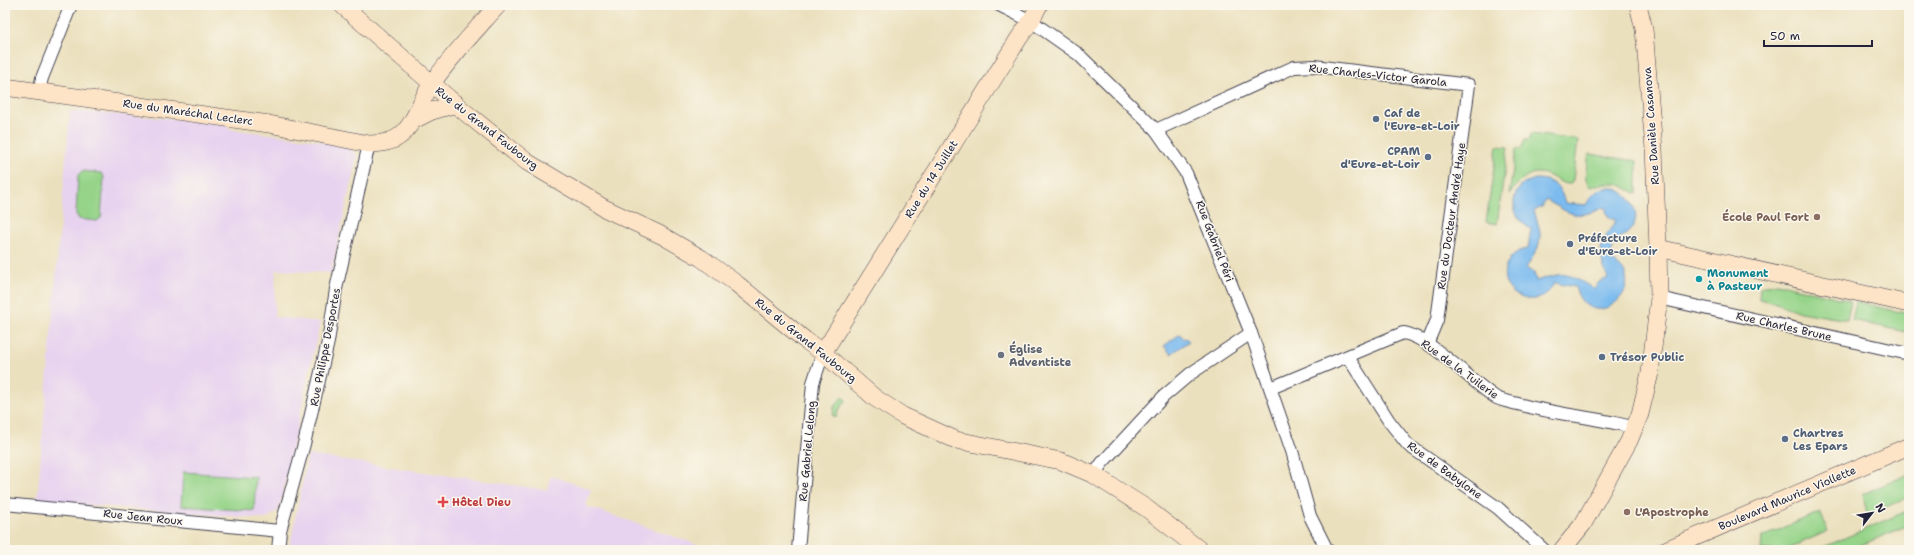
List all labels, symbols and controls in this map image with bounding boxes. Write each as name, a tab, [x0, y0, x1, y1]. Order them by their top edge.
scale bar	[1764, 22, 1872, 48]
text: 50 m	[1770, 28, 1800, 44]
street label: Rue Charles-Victor Garola	[1308, 61, 1448, 90]
street label: Rue Danièle Casanova	[1640, 67, 1663, 185]
street label: Rue du Grand Faubourg	[432, 83, 542, 174]
street label: Rue du Maréchal Leclerc	[122, 96, 254, 129]
place label: Caf de l'Eure-et-Loir	[1384, 106, 1460, 134]
marker: Caf de l'Eure-et-Loir	[1371, 114, 1381, 124]
street label: Rue du 14 Juillet	[901, 137, 962, 221]
street label: Rue du Docteur André Haye	[1434, 142, 1469, 291]
place label: CPAM d'Eure-et-Loir	[1340, 144, 1421, 172]
marker: CPAM d'Eure-et-Loir	[1423, 152, 1433, 162]
street label: Rue Gabriel Péri	[1192, 198, 1237, 284]
place label: École Paul Fort	[1722, 209, 1810, 225]
marker: École Paul Fort	[1812, 212, 1822, 222]
place label: Préfecture d'Eure-et-Loir	[1578, 231, 1658, 259]
marker: Préfecture d'Eure-et-Loir	[1565, 239, 1575, 249]
place label: Monument à Pasteur	[1707, 266, 1769, 294]
marker: Monument à Pasteur	[1694, 274, 1704, 284]
street label: Rue Philippe Desportes	[307, 287, 344, 408]
street label: Rue du Grand Faubourg	[752, 295, 860, 386]
street label: Rue Charles Brune	[1735, 308, 1833, 345]
street label: Rue de la Tuilerie	[1418, 336, 1501, 403]
place label: Église Adventiste	[1009, 341, 1072, 370]
marker: Église Adventiste	[996, 350, 1006, 360]
place label: Trésor Public	[1610, 350, 1684, 365]
marker: Trésor Public	[1597, 352, 1607, 362]
street label: Rue Gabriel Lelong	[796, 400, 819, 502]
place label: Chartres Les Epars	[1793, 426, 1848, 454]
marker: Chartres Les Epars	[1780, 434, 1790, 444]
street label: Rue de Babylone	[1404, 438, 1485, 503]
street label: Boulevard Maurice Viollette	[1716, 463, 1858, 534]
north arrow	[1852, 493, 1892, 533]
place label: Hôtel Dieu	[452, 495, 511, 510]
marker: Hôtel Dieu	[437, 496, 449, 508]
text: N	[1871, 501, 1889, 516]
place label: L'Apostrophe	[1635, 505, 1709, 520]
street label: Rue Jean Roux	[103, 506, 184, 529]
marker: L'Apostrophe	[1622, 507, 1632, 517]

